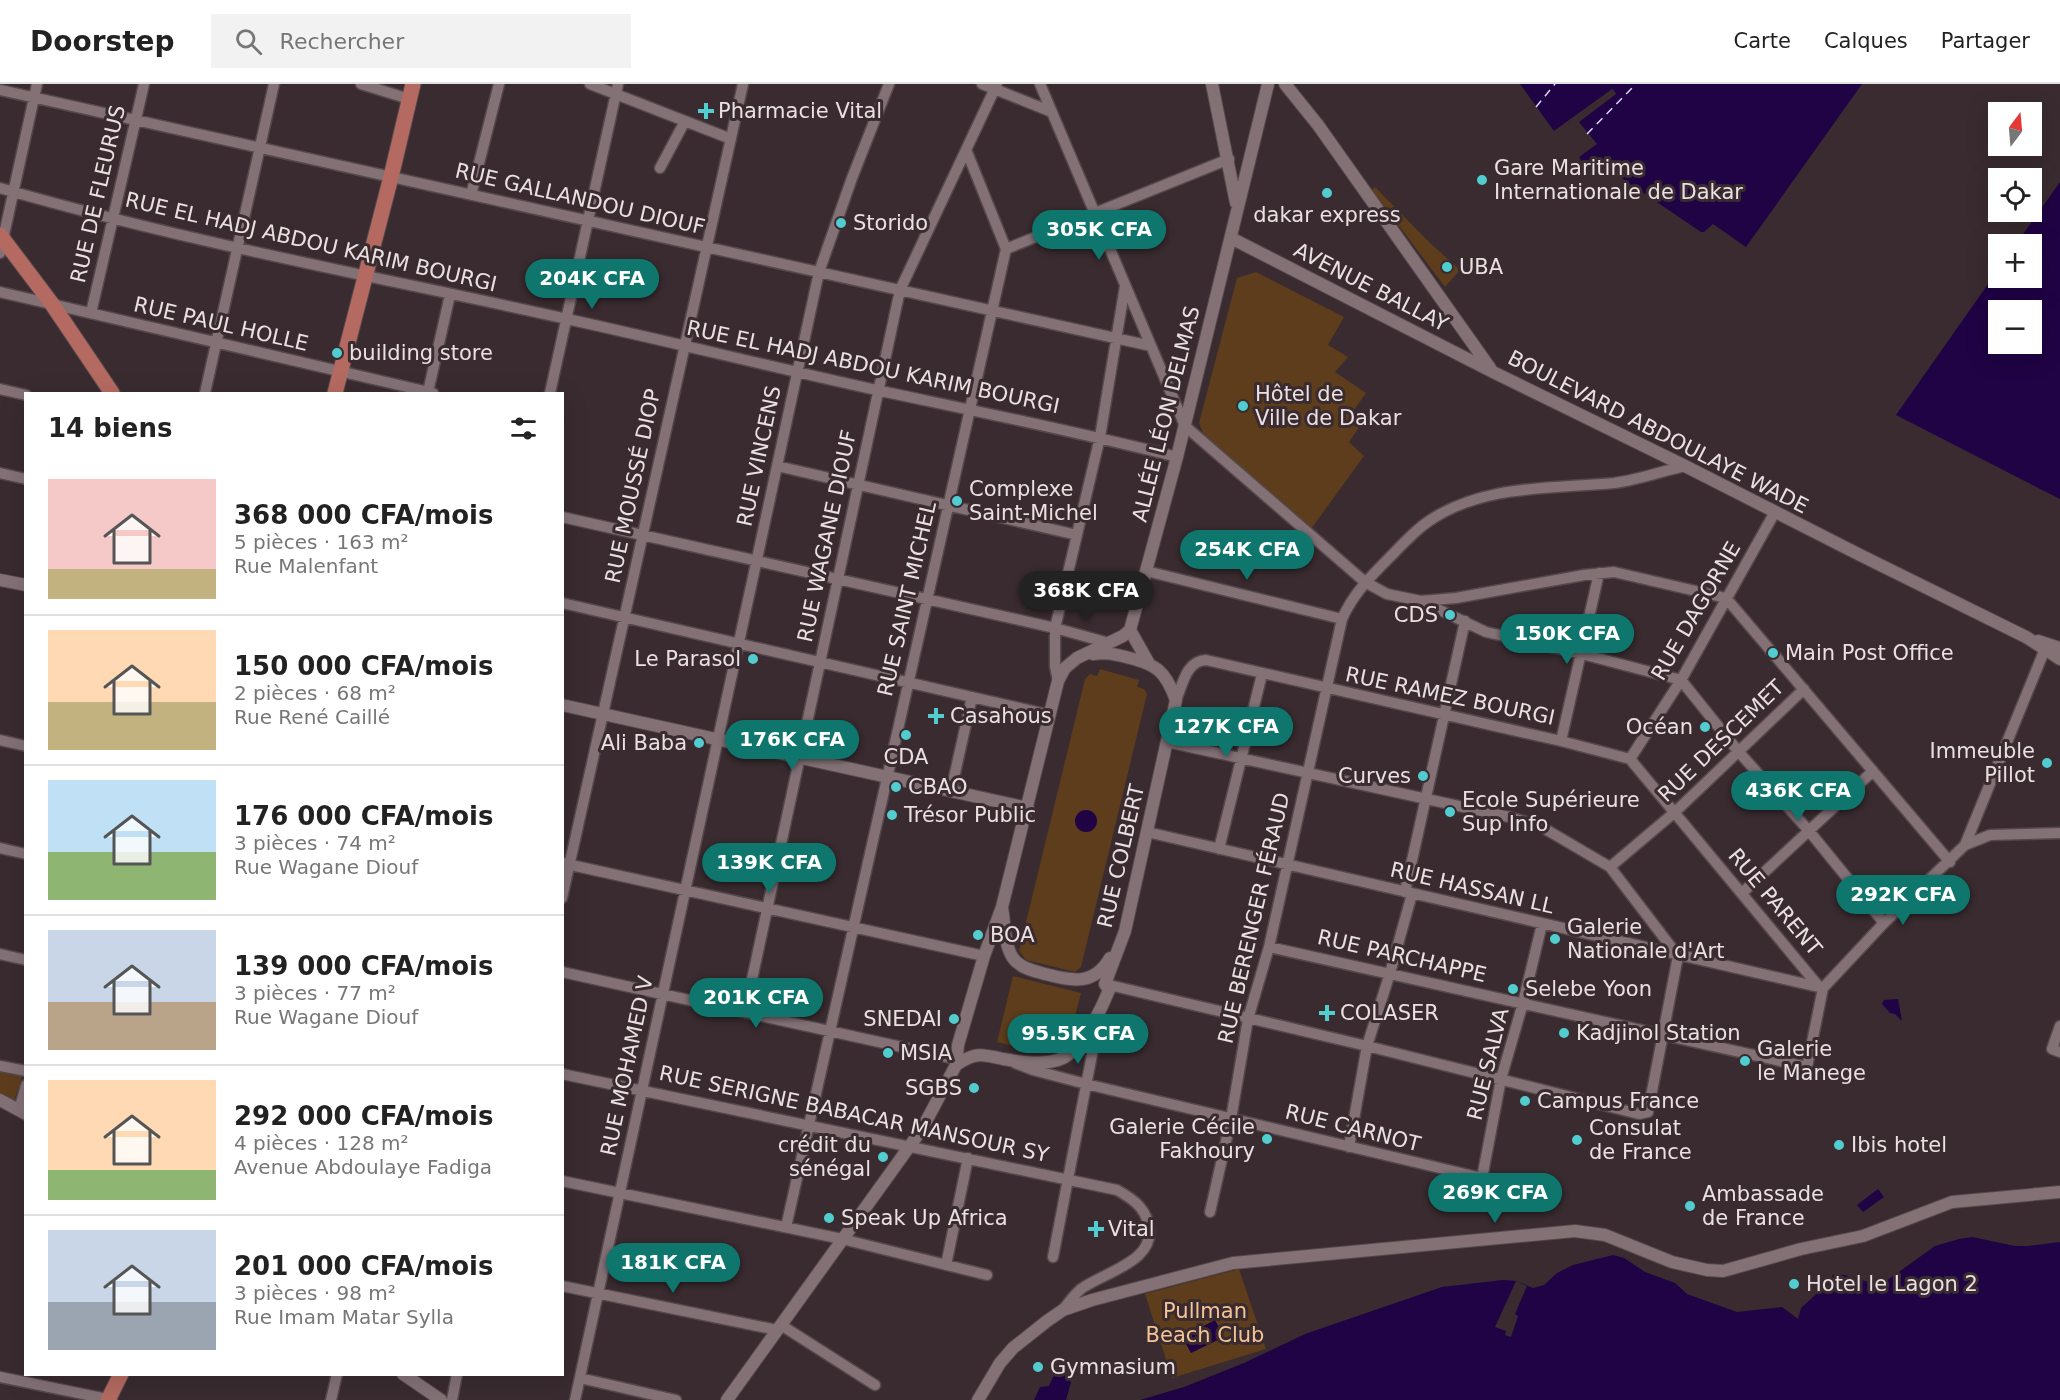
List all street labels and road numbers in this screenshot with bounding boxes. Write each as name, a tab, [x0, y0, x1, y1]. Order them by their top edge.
street label: RUE DE FLEURUS	[66, 103, 130, 285]
street label: RUE GALLANDOU DIOUF	[453, 159, 707, 239]
street label: RUE EL HADJ ABDOU KARIM BOURGI	[123, 187, 499, 297]
street label: AVENUE BALLAY	[1290, 238, 1452, 336]
street label: RUE PAUL HOLLE	[131, 292, 311, 356]
street label: ALLÉE LÉON DELMAS	[1127, 303, 1204, 525]
street label: RUE EL HADJ ABDOU KARIM BOURGI	[684, 316, 1062, 418]
street label: BOULEVARD ABDOULAYE WADE	[1504, 346, 1812, 518]
street label: RUE VINCENS	[732, 383, 786, 529]
street label: RUE MOUSSÉ DIOP	[600, 386, 665, 585]
street label: RUE WAGANE DIOUF	[793, 428, 861, 644]
street label: RUE SAINT MICHEL	[873, 499, 941, 699]
street label: RUE DAGORNE	[1647, 537, 1745, 685]
street label: RUE RAMEZ BOURGI	[1343, 662, 1557, 730]
street label: RUE DESCEMET	[1653, 675, 1789, 807]
street label: RUE COLBERT	[1093, 782, 1149, 930]
street label: RUE BERENGER FÉRAUD	[1212, 790, 1295, 1046]
street label: RUE PARENT	[1723, 844, 1827, 960]
street label: RUE HASSAN LL	[1388, 857, 1556, 919]
street label: RUE PARCHAPPE	[1315, 925, 1489, 987]
street label: RUE MOHAMED V	[596, 973, 658, 1158]
street label: RUE SALVA	[1462, 1005, 1514, 1123]
street label: RUE SERIGNE BABACAR MANSOUR SY	[657, 1061, 1051, 1167]
street label: RUE CARNOT	[1283, 1100, 1423, 1156]

